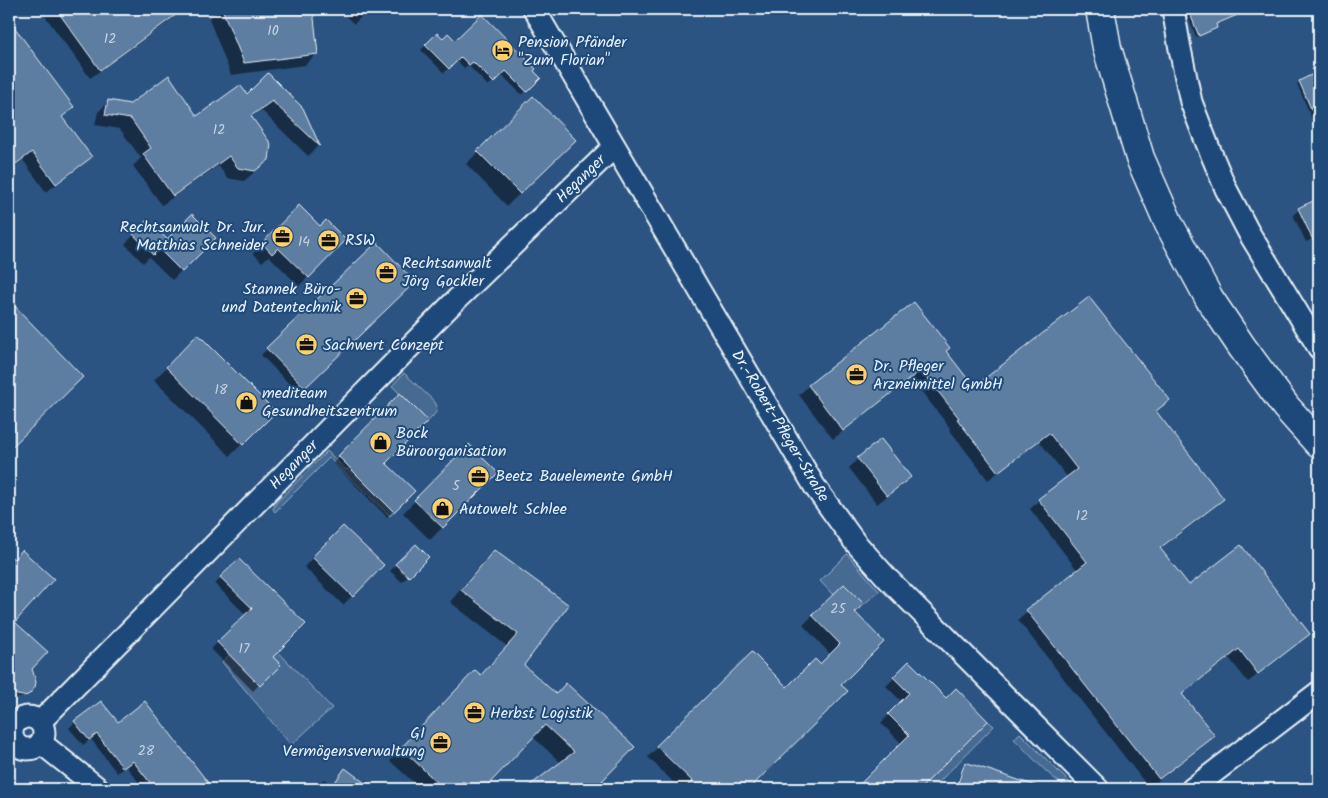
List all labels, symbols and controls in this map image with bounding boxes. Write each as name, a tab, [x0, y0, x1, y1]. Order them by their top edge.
house number: 10	[267, 20, 279, 42]
house number: 12	[104, 28, 116, 50]
place label: Pension Pfänder "Zum Florian"	[518, 30, 628, 73]
hotel icon: Pension Pfänder "Zum Florian"	[490, 39, 514, 63]
house number: 12	[213, 119, 225, 141]
street label: Heganger	[550, 147, 613, 209]
place label: Rechtsanwalt Dr. Jur. Matthias Schneider	[120, 215, 268, 258]
office icon: Rechtsanwalt Dr. Jur. Matthias Schneider	[270, 224, 294, 248]
office icon: RSW	[317, 228, 341, 252]
place label: RSW	[345, 228, 375, 253]
house number: 14	[298, 231, 310, 253]
place label: Rechtsanwalt Jörg Gockler	[402, 251, 492, 294]
office icon: Rechtsanwalt Jörg Gockler	[374, 260, 398, 284]
place label: Stannek Büro- und Datentechnik	[222, 277, 341, 320]
office icon: Stannek Büro- und Datentechnik	[345, 286, 369, 310]
office icon: Sachwert Conzept	[295, 333, 319, 357]
place label: Sachwert Conzept	[323, 333, 445, 358]
street label: Dr.-Robert-Pfleger-Straße	[725, 345, 835, 507]
place label: Dr. Pfleger Arzneimittel GmbH	[873, 354, 1003, 397]
office icon: Dr. Pfleger Arzneimittel GmbH	[845, 363, 869, 387]
house number: 18	[215, 379, 228, 401]
place label: mediteam Gesundheitszentrum	[262, 381, 398, 424]
shop icon: mediteam Gesundheitszentrum	[234, 390, 258, 414]
place label: Bock Büroorganisation	[396, 421, 506, 464]
shop icon: Bock Büroorganisation	[368, 430, 392, 454]
street label: Heganger	[264, 433, 326, 496]
office icon: Beetz Bauelemente GmbH	[467, 464, 491, 488]
place label: Beetz Bauelemente GmbH	[495, 464, 673, 489]
house number: 5	[452, 475, 461, 497]
shop icon: Autowelt Schlee	[431, 497, 455, 521]
place label: Autowelt Schlee	[459, 497, 567, 522]
house number: 12	[1076, 505, 1088, 527]
house number: 25	[830, 598, 847, 620]
house number: 17	[239, 638, 250, 660]
office icon: Herbst Logistik	[462, 701, 486, 725]
place label: Herbst Logistik	[490, 701, 593, 726]
place label: GI Vermögensverwaltung	[282, 721, 425, 764]
office icon: GI Vermögensverwaltung	[429, 730, 453, 754]
house number: 28	[138, 740, 155, 762]

